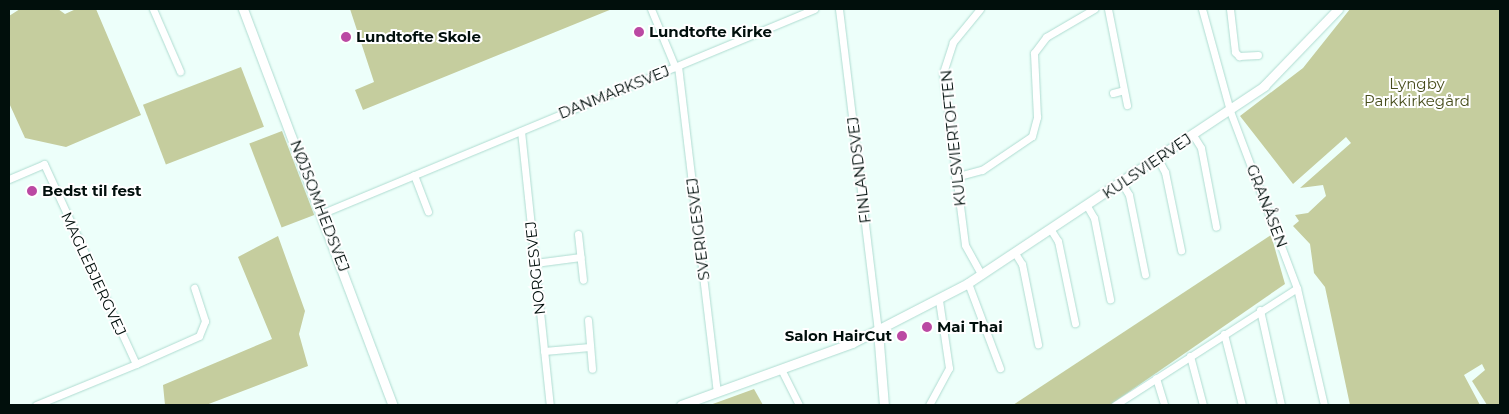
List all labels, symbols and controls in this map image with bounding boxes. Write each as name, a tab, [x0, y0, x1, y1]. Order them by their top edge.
place label: Lundtofte Kirke	[649, 23, 772, 41]
marker: Lundtofte Kirke	[633, 26, 645, 38]
place label: Lundtofte Skole	[356, 28, 481, 46]
marker: Lundtofte Skole	[340, 31, 352, 43]
street label: DANMARKSVEJ	[556, 61, 672, 123]
street label: KULSVIERTOFTEN	[937, 69, 969, 207]
park label: Lyngby Parkkirkegård	[1364, 74, 1470, 109]
street label: FINLANDSVEJ	[844, 116, 874, 224]
street label: KULSVIERVEJ	[1099, 130, 1195, 202]
street label: NØJSOMHEDSVEJ	[287, 137, 353, 275]
street label: GRANÅSEN	[1243, 162, 1291, 250]
street label: SVERIGESVEJ	[683, 177, 713, 281]
place label: Bedst til fest	[42, 182, 142, 200]
marker: Bedst til fest	[26, 185, 38, 197]
street label: MAGLEBJERGVEJ	[57, 209, 131, 339]
street label: NORGESVEJ	[521, 220, 549, 316]
place label: Mai Thai	[937, 318, 1003, 336]
marker: Mai Thai	[921, 321, 933, 333]
place label: Salon HairCut	[785, 327, 892, 345]
marker: Salon HairCut	[896, 330, 908, 342]

